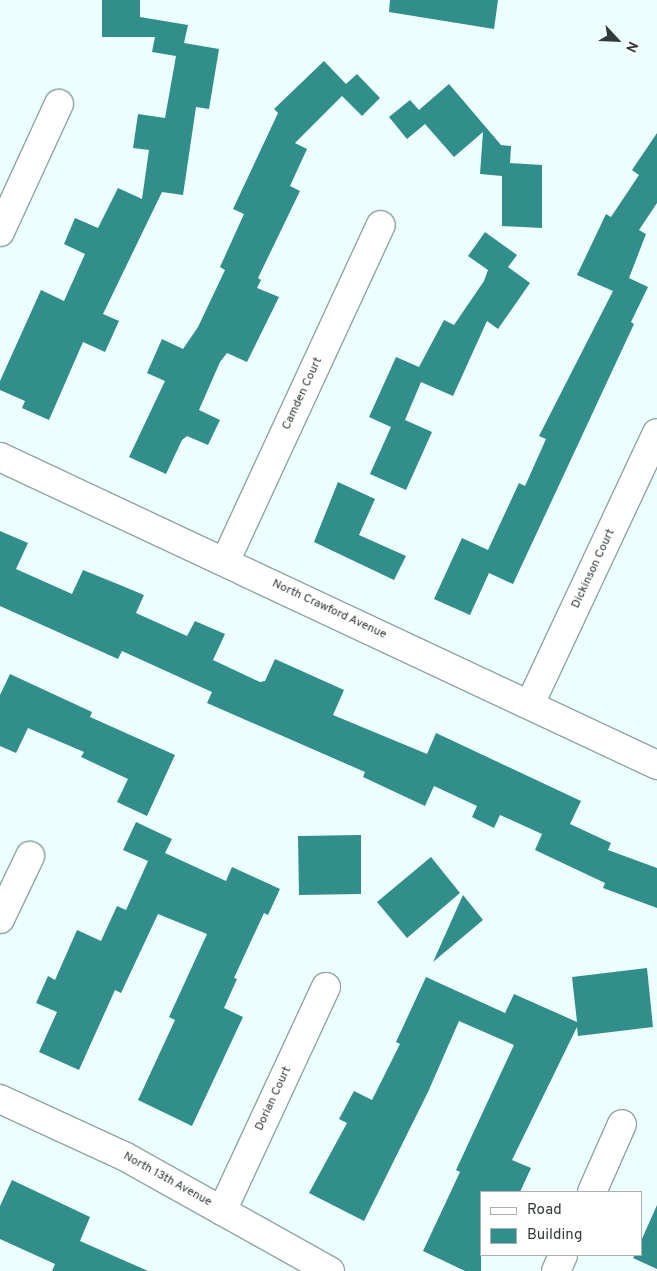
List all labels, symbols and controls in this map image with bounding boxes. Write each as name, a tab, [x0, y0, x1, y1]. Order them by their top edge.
north arrow	[592, 15, 642, 65]
text: N	[621, 38, 641, 55]
street label: Camden Court	[280, 356, 326, 432]
street label: Dickinson Court	[569, 527, 619, 611]
street label: North Crawford Avenue	[269, 577, 389, 643]
street label: Dorian Court	[253, 1065, 295, 1133]
street label: North 13th Avenue	[120, 1150, 214, 1210]
legend	[480, 1191, 642, 1256]
text: Road	[527, 1201, 562, 1220]
text: Building	[527, 1226, 582, 1245]

